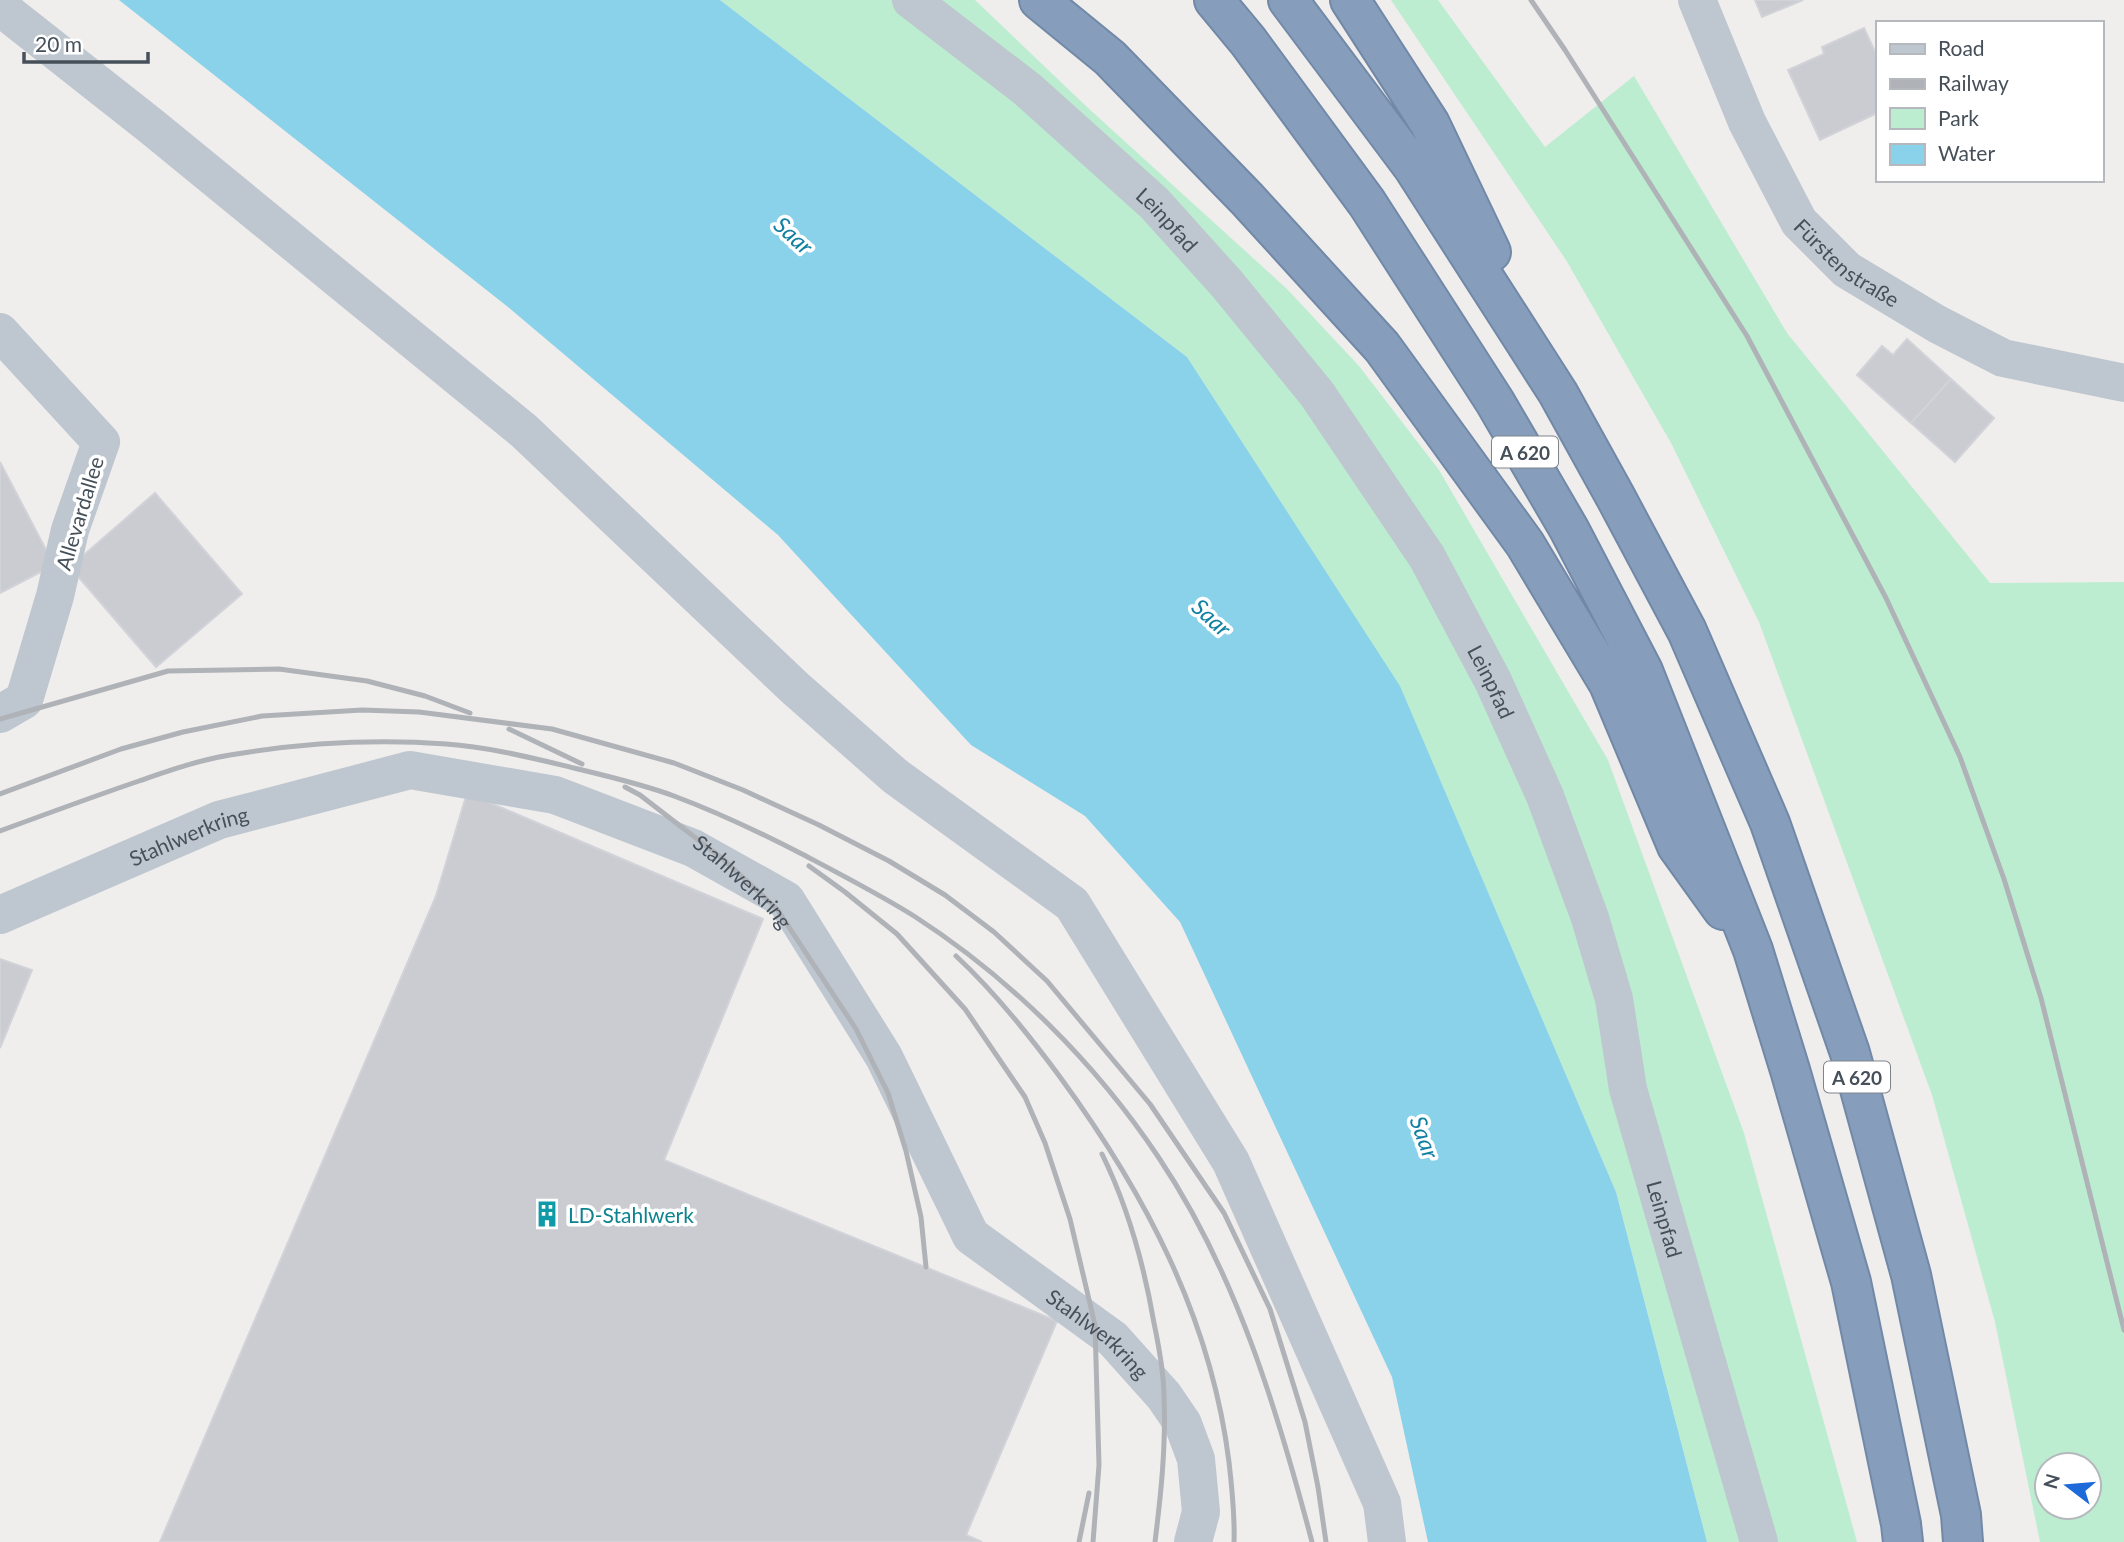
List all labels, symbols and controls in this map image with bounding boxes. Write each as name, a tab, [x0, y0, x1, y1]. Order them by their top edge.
scale bar	[24, 21, 149, 65]
legend	[1876, 21, 2103, 182]
text: 20 m	[35, 31, 82, 56]
text: Road	[1938, 35, 1985, 60]
text: Railway	[1938, 70, 2009, 95]
text: Park	[1938, 105, 1979, 130]
text: Water	[1938, 140, 1995, 165]
street label: Leinpfad	[1132, 181, 1204, 256]
water label: Saar	[769, 210, 820, 261]
street label: Fürstenstraße	[1790, 213, 1904, 311]
road number: A 620	[1492, 436, 1558, 467]
street label: Allevardallee	[50, 453, 108, 573]
water label: Saar	[1187, 592, 1238, 643]
street label: Leinpfad	[1463, 640, 1521, 722]
street label: Stahlwerkring	[125, 800, 251, 870]
street label: Stahlwerkring	[689, 829, 798, 933]
road number: A 620	[1824, 1062, 1890, 1092]
water label: Saar	[1404, 1112, 1446, 1163]
street label: Leinpfad	[1643, 1177, 1688, 1260]
building icon: LD-Stahlwerk	[532, 1199, 562, 1229]
place label: LD-Stahlwerk	[568, 1202, 694, 1227]
street label: Stahlwerkring	[1042, 1283, 1154, 1383]
north arrow	[2033, 1451, 2103, 1521]
text: N	[2038, 1471, 2064, 1491]

